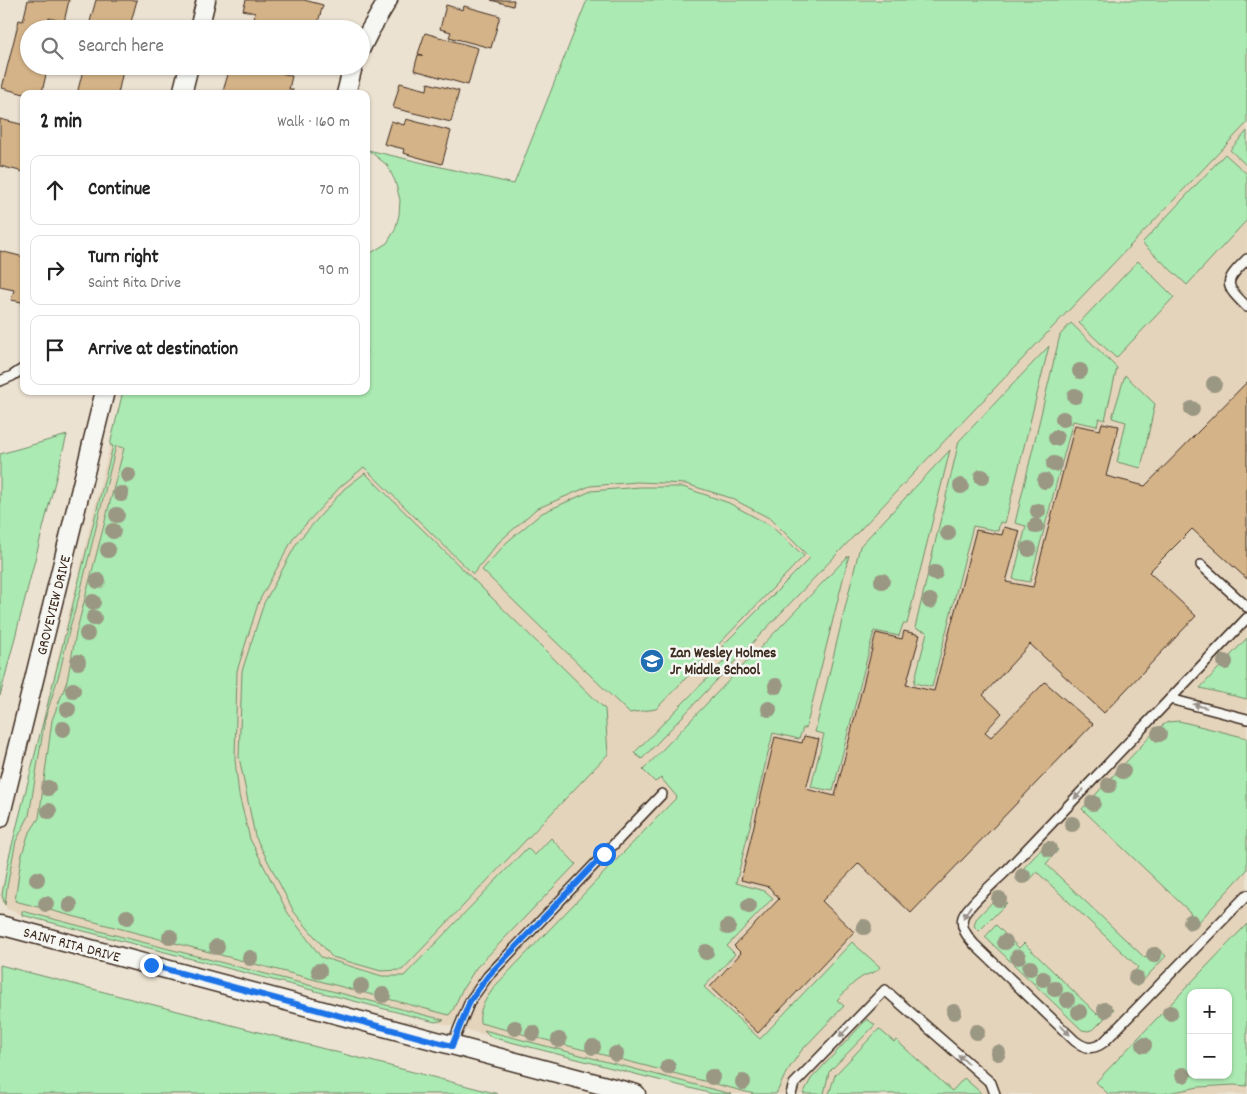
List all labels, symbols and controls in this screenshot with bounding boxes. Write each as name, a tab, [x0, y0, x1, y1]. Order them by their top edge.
search box	[20, 20, 370, 75]
icon: search	[38, 34, 66, 62]
text: Search here	[78, 34, 164, 61]
text: 2 min	[40, 108, 82, 138]
text: Walk · 160 m	[277, 111, 350, 134]
icon: ahead	[41, 176, 69, 204]
text: Continue	[88, 177, 150, 204]
text: 70 m	[319, 179, 349, 202]
text: Turn right	[88, 245, 159, 272]
icon: right	[41, 256, 69, 284]
text: 90 m	[318, 259, 349, 282]
text: Saint Rita Drive	[88, 272, 181, 295]
icon: arrive	[41, 336, 69, 364]
text: Arrive at destination	[88, 337, 238, 364]
street label: GROVEVIEW DRIVE	[32, 553, 78, 658]
place label: Zan Wesley Holmes Jr Middle School	[670, 643, 776, 682]
school or university icon: Zan Wesley Holmes Jr Middle School	[639, 648, 665, 674]
one-way arrow	[1192, 702, 1207, 710]
one-way arrow	[1073, 788, 1085, 800]
route start	[593, 843, 616, 866]
one-way arrow	[963, 905, 972, 919]
street label: SAINT RITA DRIVE	[21, 922, 123, 969]
route end	[140, 954, 163, 977]
map controls	[1187, 989, 1232, 1079]
button: +	[1187, 989, 1232, 1034]
one-way arrow	[1058, 1024, 1070, 1036]
one-way arrow	[838, 1026, 850, 1038]
button: −	[1187, 1034, 1232, 1079]
one-way arrow	[958, 1053, 970, 1065]

